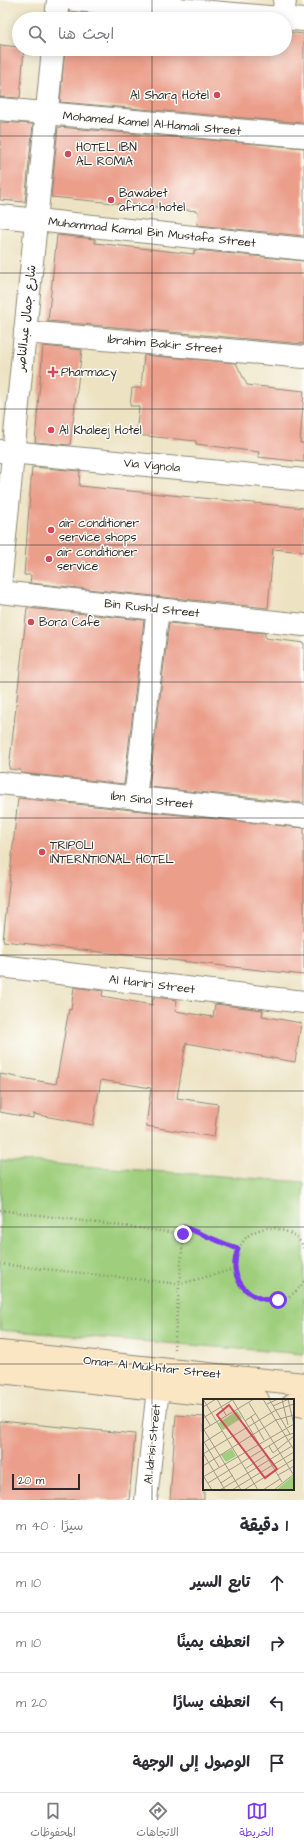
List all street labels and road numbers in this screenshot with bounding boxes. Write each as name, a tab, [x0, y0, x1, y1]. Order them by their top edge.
street label: Mohamed Kamel Al-Hamali Street	[62, 107, 242, 140]
street label: Muhammad Kamal Bin Mustafa Street	[47, 213, 257, 252]
street label: شارع جمال عبدالناصر	[12, 264, 41, 373]
street label: Ibrahim Bakir Street	[107, 331, 223, 358]
street label: Via Vignola	[123, 455, 181, 477]
street label: Bin Rushd Street	[103, 595, 201, 622]
street label: Ibn Sina Street	[110, 788, 194, 813]
street label: Al Hariri Street	[108, 971, 196, 998]
street label: Omar Al Mukhtar Street	[82, 1352, 222, 1383]
street label: Al Idrisi Street	[140, 1403, 165, 1485]

